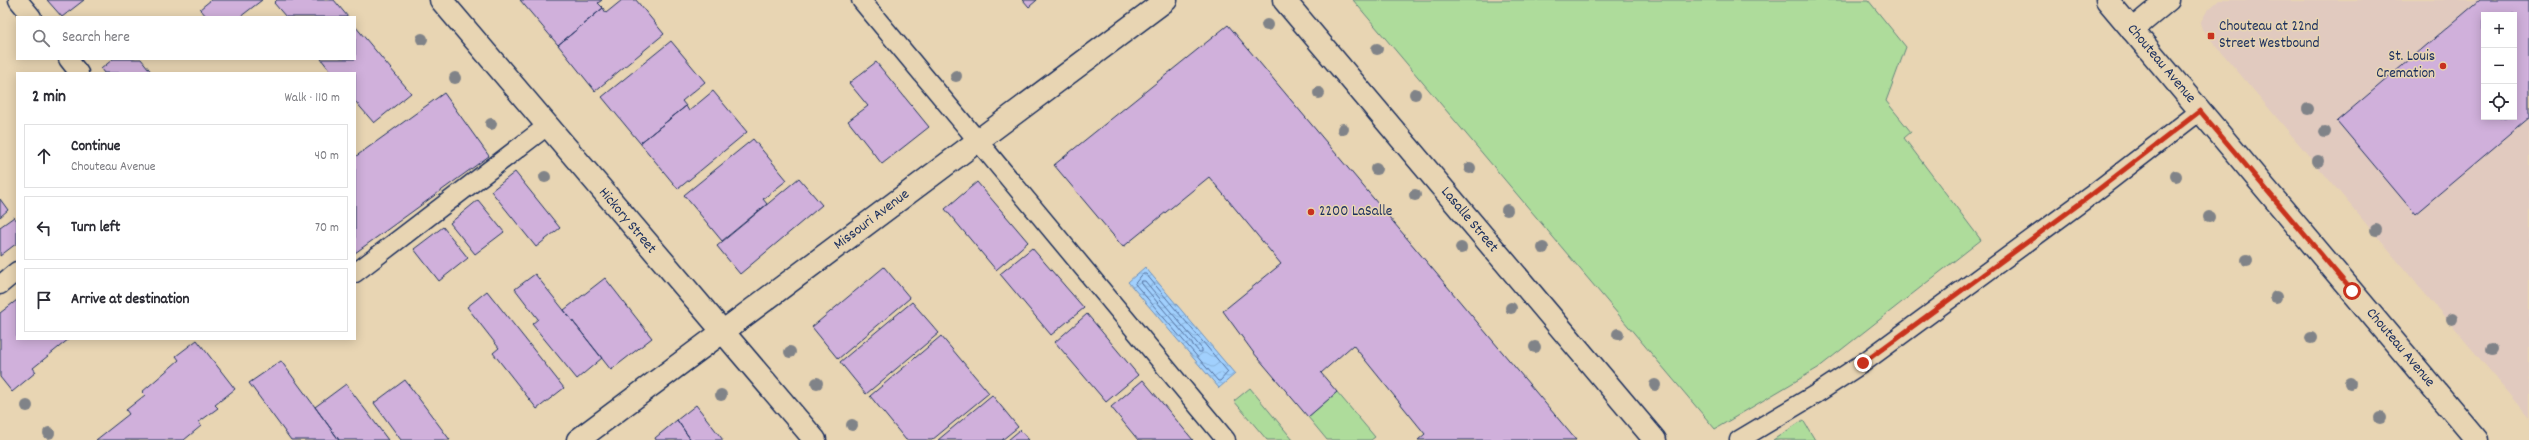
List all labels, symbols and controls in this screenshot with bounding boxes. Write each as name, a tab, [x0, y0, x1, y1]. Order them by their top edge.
map controls	[2481, 12, 2517, 120]
button: +	[2481, 12, 2517, 48]
search box	[16, 16, 356, 60]
place label: Chouteau at 22nd Street Westbound	[2219, 16, 2320, 55]
street label: Chouteau Avenue	[2121, 20, 2201, 109]
icon: search	[30, 27, 52, 49]
text: Search here	[62, 27, 130, 49]
marker: Chouteau at 22nd Street Westbound	[2206, 31, 2216, 41]
place label: St. Louis Cremation	[2376, 46, 2435, 85]
button: −	[2481, 48, 2517, 84]
marker: St. Louis Cremation	[2438, 61, 2448, 71]
button: locate	[2481, 84, 2517, 120]
text: 2 min	[32, 86, 66, 110]
text: Walk · 110 m	[284, 89, 340, 108]
text: Continue	[71, 136, 120, 158]
icon: ahead	[33, 145, 55, 167]
text: 40 m	[315, 147, 339, 166]
text: Chouteau Avenue	[71, 158, 156, 177]
street label: Lasalle Street	[1435, 182, 1503, 258]
street label: Hickory Street	[593, 183, 662, 259]
street label: Missouri Avenue	[829, 184, 915, 256]
place label: 2200 LaSalle	[1319, 201, 1393, 223]
marker: 2200 LaSalle	[1306, 207, 1316, 217]
icon: left	[33, 217, 55, 239]
text: Turn left	[71, 217, 120, 239]
text: 70 m	[315, 219, 339, 238]
route start	[2343, 282, 2361, 300]
icon: arrive	[33, 289, 55, 311]
text: Arrive at destination	[71, 289, 189, 311]
street label: Chouteau Avenue	[2360, 304, 2440, 393]
route end	[1854, 354, 1872, 372]

